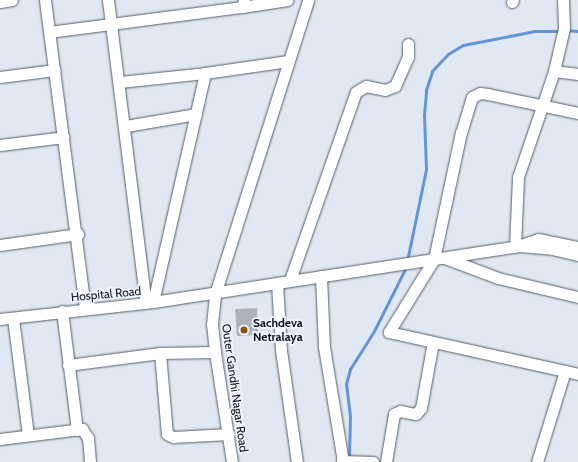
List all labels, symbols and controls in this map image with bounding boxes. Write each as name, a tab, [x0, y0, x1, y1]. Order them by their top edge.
street label: Hospital Road	[70, 284, 142, 304]
place label: Sachdeva Netralaya	[253, 316, 303, 344]
street label: Outer Gandhi Nagar Road	[219, 323, 251, 453]
marker: Sachdeva Netralaya	[238, 324, 250, 336]

